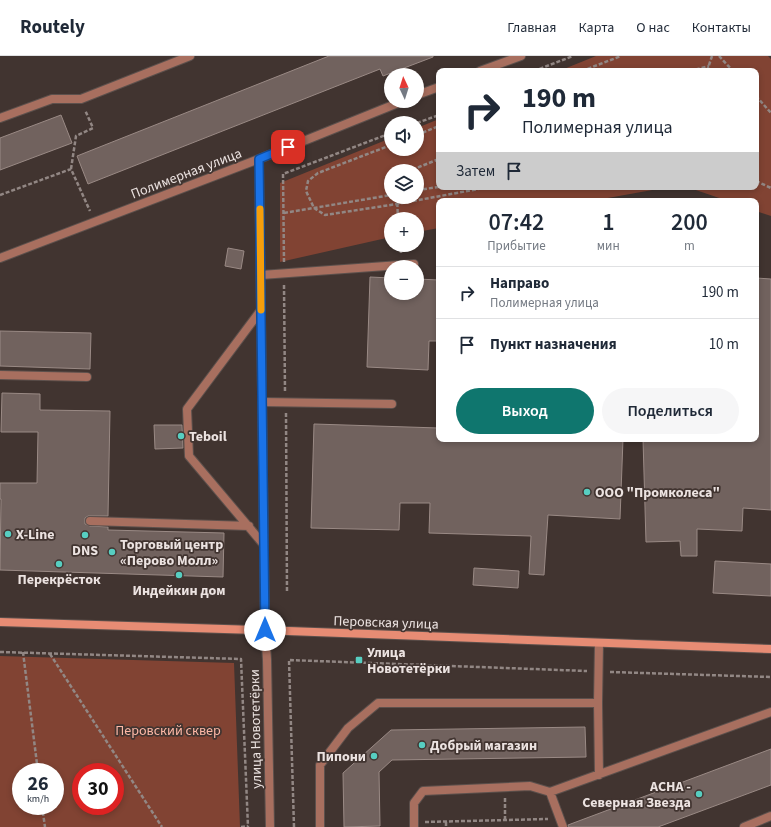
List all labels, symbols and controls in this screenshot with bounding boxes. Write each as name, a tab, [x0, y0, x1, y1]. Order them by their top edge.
text: Routely	[20, 14, 85, 41]
text: Главная	[507, 18, 556, 38]
text: Карта	[578, 18, 614, 38]
text: О нас	[636, 18, 670, 38]
text: Контакты	[692, 18, 751, 38]
north arrow	[384, 68, 424, 108]
map controls	[384, 68, 424, 300]
text: 190 m	[522, 78, 596, 118]
icon: right	[456, 84, 508, 136]
text: Полимерная улица	[522, 115, 673, 140]
button: sound	[384, 116, 424, 156]
pin	[271, 130, 305, 164]
icon: arrive	[277, 136, 299, 158]
street label: Полимерная улица	[128, 144, 245, 204]
icon: arrive	[503, 160, 525, 182]
text: Затем	[456, 161, 495, 182]
button: layers	[384, 164, 424, 204]
text: 07:42	[488, 205, 544, 240]
text: 1	[602, 205, 614, 240]
text: 200	[671, 205, 708, 240]
button: +	[384, 212, 424, 252]
text: Прибытие	[487, 237, 546, 255]
text: мин	[597, 237, 620, 255]
text: m	[684, 237, 695, 255]
button: −	[384, 260, 424, 300]
text: Направо	[490, 273, 549, 294]
icon: right	[456, 282, 478, 304]
text: 190 m	[701, 282, 739, 303]
text: Полимерная улица	[490, 294, 599, 312]
icon: arrive	[456, 334, 478, 356]
text: Пункт назначения	[490, 334, 617, 355]
text: 10 m	[709, 334, 739, 355]
button: Выход	[456, 388, 594, 434]
button: Поделиться	[602, 388, 739, 434]
place label: Teboil	[189, 427, 227, 447]
marker: Teboil	[176, 431, 186, 441]
place label: ООО "Промколеса"	[595, 483, 720, 503]
marker: ООО "Промколеса"	[582, 487, 592, 497]
place label: X-Line	[16, 525, 54, 545]
marker: X-Line	[3, 529, 13, 539]
marker: DNS	[80, 530, 90, 540]
place label: Торговый центр «Перово Молл»	[120, 535, 223, 571]
place label: DNS	[72, 541, 98, 561]
marker: Торговый центр «Перово Молл»	[107, 547, 117, 557]
marker: Перекрёсток	[54, 559, 64, 569]
place label: Перекрёсток	[17, 570, 101, 590]
marker: Индейкин дом	[174, 570, 184, 580]
place label: Индейкин дом	[132, 581, 226, 601]
position arrow	[244, 609, 286, 651]
street label: Перовская улица	[333, 611, 439, 635]
place label: Улица Новотетёрки	[367, 643, 450, 679]
marker: Улица Новотетёрки	[354, 655, 364, 665]
street label: улица Новотетёрки	[245, 669, 267, 789]
park label: Перовский сквер	[115, 721, 221, 741]
place label: Добрый магазин	[430, 736, 537, 756]
marker: Добрый магазин	[417, 740, 427, 750]
place label: Пипони	[316, 747, 366, 767]
marker: Пипони	[369, 751, 379, 761]
speed limit sign: 30	[72, 763, 124, 815]
text: 26	[27, 770, 49, 798]
place label: АСНА - Северная Звезда	[582, 777, 691, 813]
marker: АСНА - Северная Звезда	[694, 789, 704, 799]
text: km/h	[27, 792, 49, 806]

